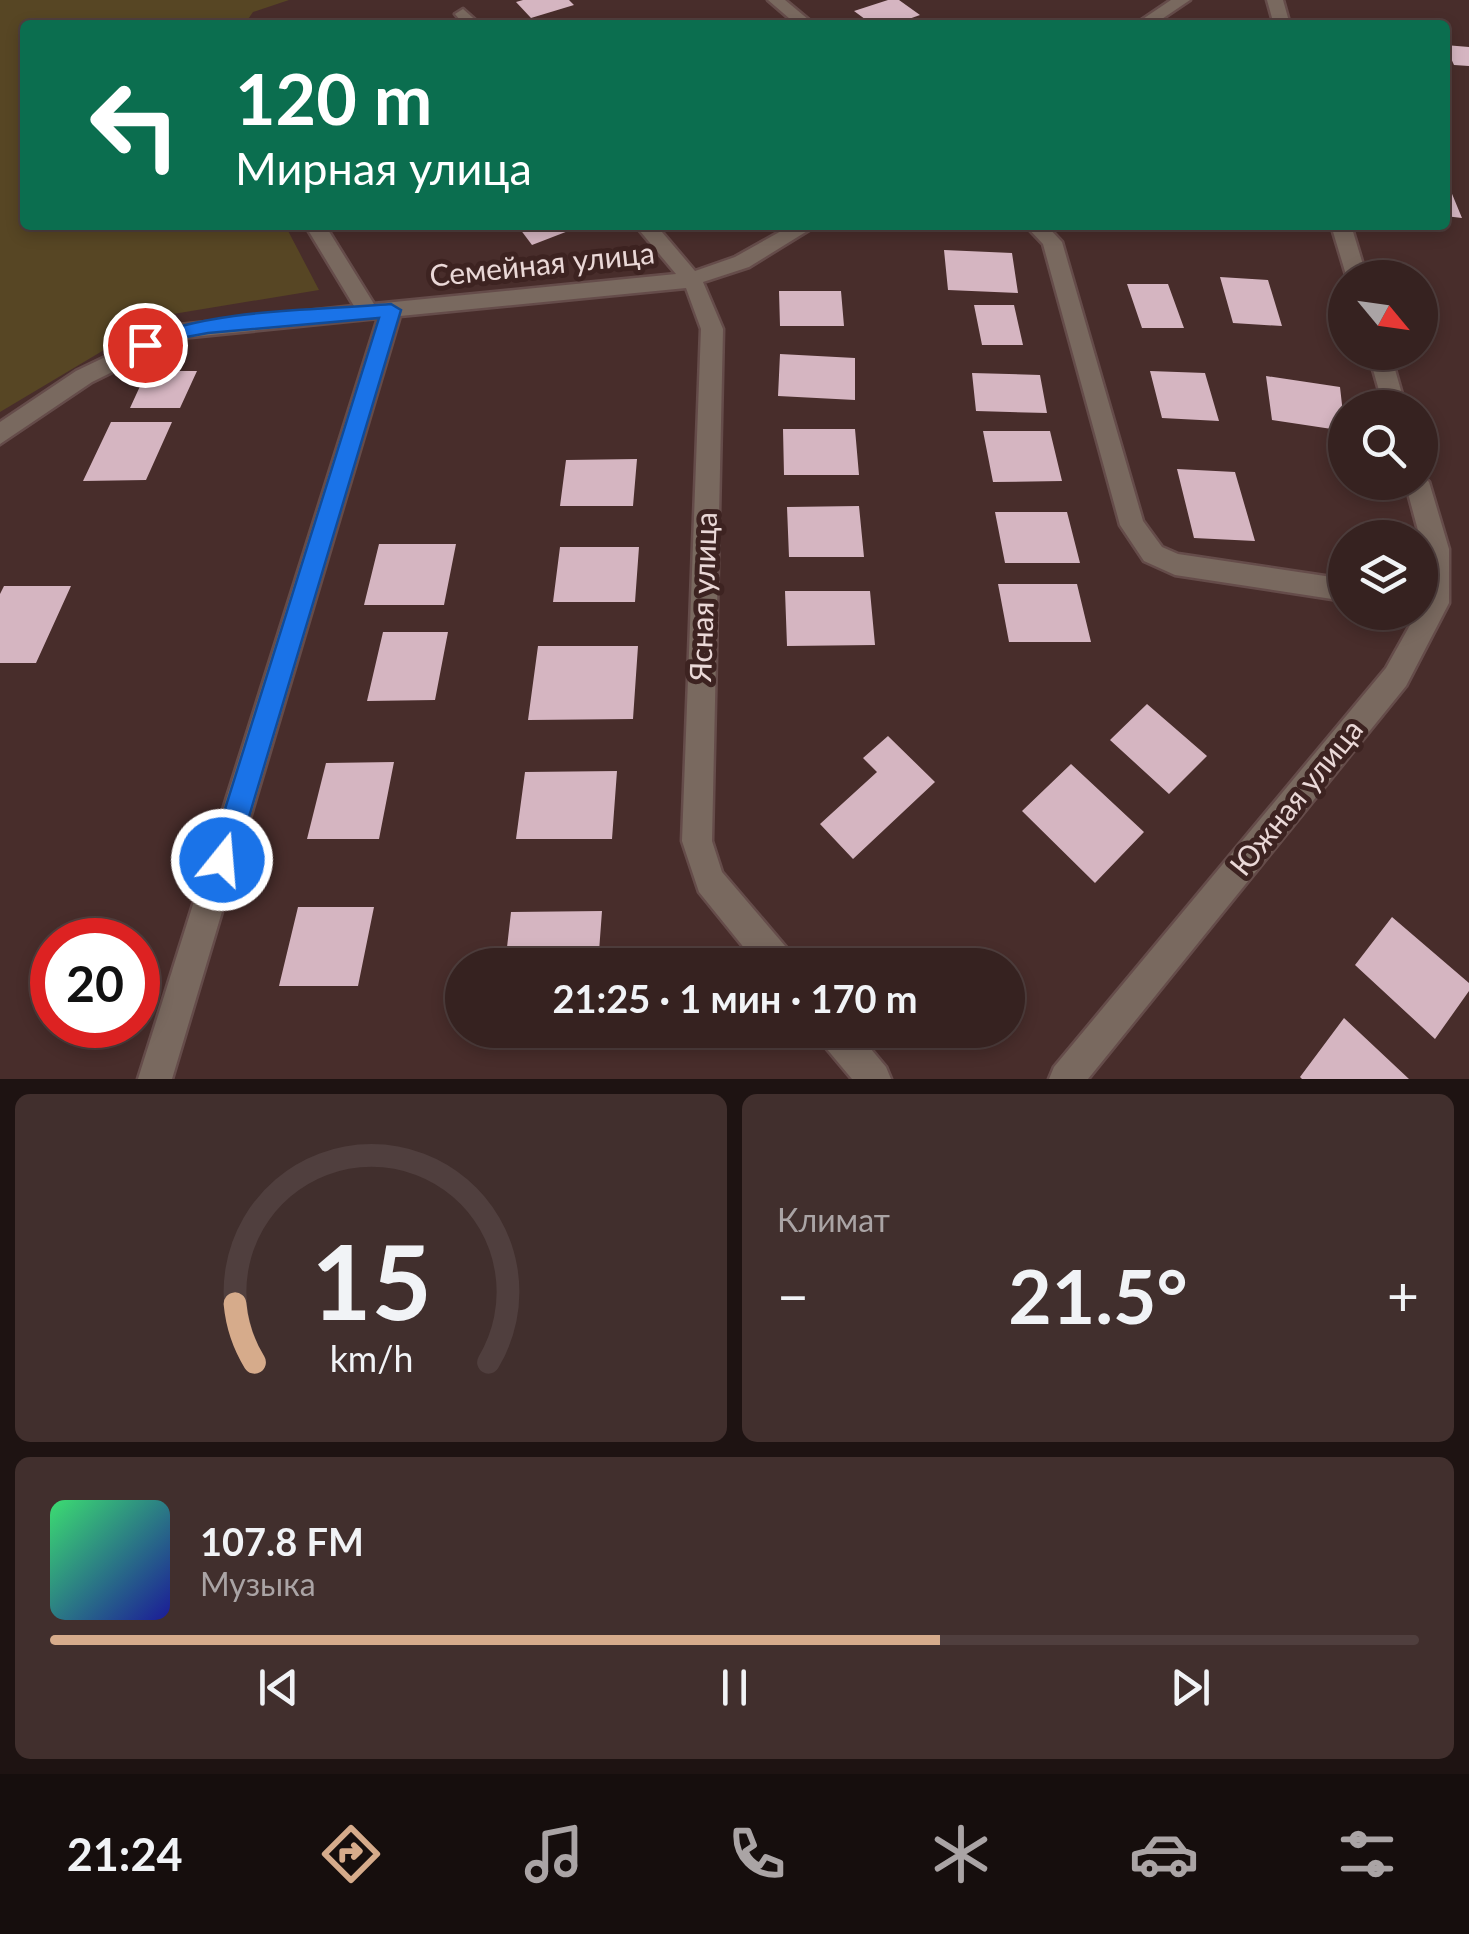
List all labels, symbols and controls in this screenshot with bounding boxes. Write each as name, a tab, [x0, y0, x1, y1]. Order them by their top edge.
text: 120 m	[235, 56, 432, 140]
icon: left	[70, 60, 200, 190]
text: Мирная улица	[235, 141, 532, 195]
street label: Семейная улица	[427, 233, 656, 293]
north arrow	[1328, 260, 1438, 370]
map controls	[1328, 260, 1438, 630]
pin	[103, 303, 188, 388]
icon: arrive	[118, 318, 173, 373]
button: search	[1328, 390, 1438, 500]
street label: Ясная улица	[681, 511, 723, 684]
button: layers	[1328, 520, 1438, 630]
street label: Южная улица	[1221, 711, 1369, 882]
position arrow	[170, 808, 274, 912]
speed limit sign: 20	[30, 918, 160, 1048]
text: 21:25 · 1 мин · 170 m	[552, 975, 918, 1021]
text: Климат	[777, 1200, 890, 1239]
text: 15	[311, 1217, 431, 1342]
text: 21.5°	[1008, 1250, 1188, 1340]
text: −	[777, 1262, 809, 1328]
text: +	[1387, 1262, 1419, 1328]
text: km/h	[329, 1337, 413, 1380]
text: 107.8 FM	[200, 1518, 364, 1564]
text: Музыка	[200, 1564, 316, 1603]
icon: previous	[251, 1660, 306, 1715]
icon: pause	[707, 1660, 762, 1715]
icon: next	[1163, 1660, 1218, 1715]
icon: directions	[316, 1819, 386, 1889]
icon: music	[519, 1819, 589, 1889]
icon: phone	[722, 1819, 792, 1889]
icon: climate	[926, 1819, 996, 1889]
icon: car	[1129, 1819, 1199, 1889]
icon: filters	[1332, 1819, 1402, 1889]
text: 21:24	[67, 1827, 183, 1881]

